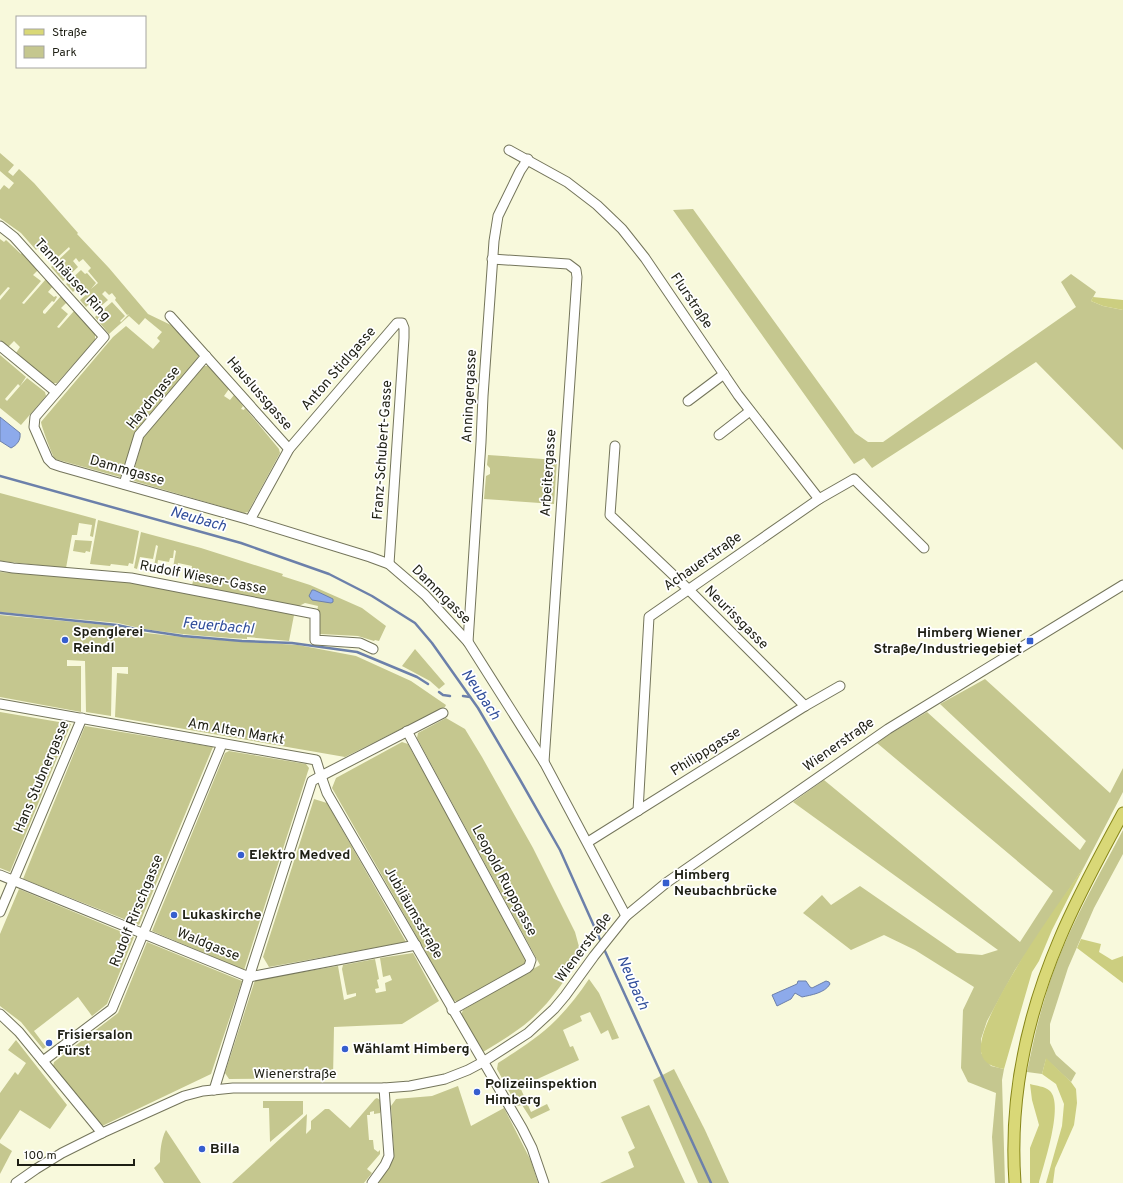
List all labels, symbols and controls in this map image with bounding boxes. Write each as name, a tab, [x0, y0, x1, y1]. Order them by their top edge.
legend	[16, 16, 146, 68]
text: Straße	[52, 25, 87, 41]
text: Park	[52, 45, 77, 61]
street label: Tannhäuser Ring	[30, 235, 114, 325]
street label: Flurstraße	[666, 270, 716, 332]
street label: Anton Stidlgasse	[298, 324, 380, 414]
street label: Anningergasse	[459, 349, 481, 443]
street label: Hauslussgasse	[223, 354, 295, 434]
street label: Haydngasse	[124, 363, 184, 433]
street label: Franz-Schubert-Gasse	[370, 380, 396, 520]
street label: Arbeitergasse	[537, 429, 561, 517]
street label: Dammgasse	[88, 452, 166, 490]
water label: Neubach	[168, 503, 228, 537]
street label: Achauerstraße	[661, 529, 745, 595]
street label: Rudolf Wieser-Gasse	[138, 557, 268, 599]
street label: Dammgasse	[408, 562, 474, 628]
street label: Neurissgasse	[701, 583, 771, 653]
water label: Feuerbachl	[182, 614, 256, 640]
place label: Spenglerei Reindl	[73, 624, 143, 657]
place label: Himberg Wiener Straße/Industriegebiet	[874, 625, 1022, 658]
marker: Spenglerei Reindl	[60, 635, 70, 645]
marker: Himberg Wiener Straße/Industriegebiet	[1025, 636, 1035, 646]
water label: Neubach	[456, 666, 504, 724]
street label: Wienerstraße	[800, 714, 878, 776]
street label: Am Alten Markt	[186, 715, 286, 749]
street label: Hans Stubnergasse	[11, 718, 73, 836]
street label: Philippgasse	[668, 724, 744, 780]
street label: Leopold Ruppgasse	[468, 823, 540, 939]
place label: Elektro Medved	[249, 847, 350, 864]
marker: Elektro Medved	[236, 850, 246, 860]
street label: Rudolf Rirschgasse	[107, 852, 167, 970]
street label: Jubiläumsstraße	[380, 864, 446, 962]
place label: Himberg Neubachbrücke	[674, 867, 777, 900]
marker: Himberg Neubachbrücke	[661, 878, 671, 888]
place label: Lukaskirche	[182, 907, 262, 924]
marker: Lukaskirche	[169, 910, 179, 920]
street label: Wienerstraße	[552, 910, 616, 986]
street label: Waldgasse	[174, 925, 242, 965]
water label: Neubach	[612, 953, 652, 1013]
place label: Frisiersalon Fürst	[57, 1027, 133, 1060]
marker: Frisiersalon Fürst	[44, 1038, 54, 1048]
place label: Wählamt Himberg	[353, 1041, 469, 1058]
marker: Wählamt Himberg	[340, 1044, 350, 1054]
street label: Wienerstraße	[253, 1066, 337, 1083]
place label: Polizeiinspektion Himberg	[485, 1076, 597, 1109]
marker: Polizeiinspektion Himberg	[472, 1087, 482, 1097]
scale bar	[18, 1141, 134, 1167]
place label: Billa	[210, 1141, 240, 1158]
marker: Billa	[197, 1144, 207, 1154]
text: 100 m	[24, 1148, 57, 1164]

